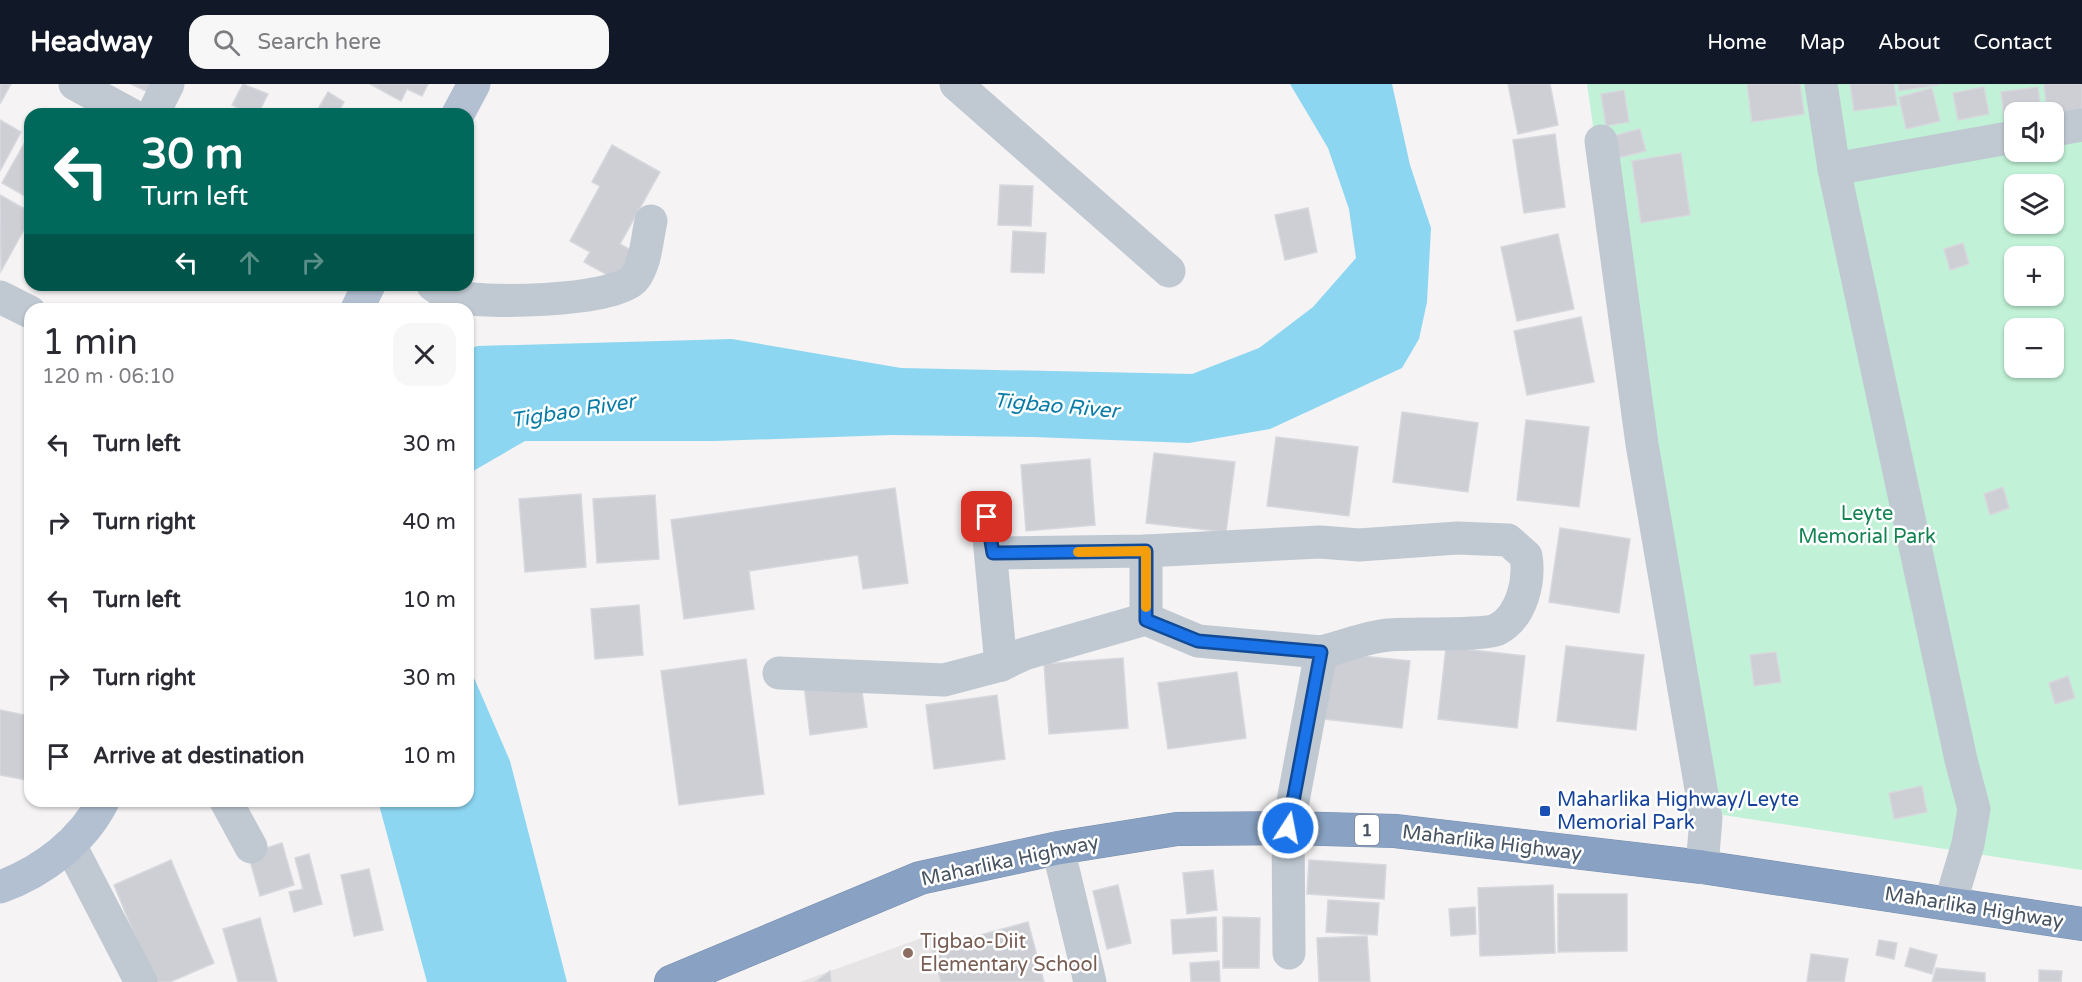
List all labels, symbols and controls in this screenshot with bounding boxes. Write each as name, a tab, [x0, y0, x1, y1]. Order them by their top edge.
search box	[189, 15, 609, 69]
text: Headway	[30, 25, 153, 59]
icon: search	[210, 26, 243, 59]
text: Search here	[258, 29, 381, 55]
text: Home	[1707, 30, 1767, 55]
text: Map	[1800, 30, 1845, 55]
text: About	[1878, 30, 1940, 55]
text: Contact	[1973, 30, 2052, 55]
map controls	[2004, 102, 2064, 378]
button: sound	[2004, 102, 2064, 162]
text: 30 m	[141, 129, 243, 180]
icon: left	[42, 132, 120, 210]
button: layers	[2004, 174, 2064, 234]
text: Turn left	[141, 180, 248, 213]
icon: left	[170, 246, 203, 279]
icon: ahead	[233, 246, 266, 279]
icon: right	[296, 246, 329, 279]
button: +	[2004, 246, 2064, 306]
button: −	[2004, 318, 2064, 378]
text: 1 min	[42, 321, 138, 364]
button: close	[393, 323, 456, 386]
text: 120 m · 06:10	[42, 365, 174, 389]
water label: Tigbao River	[509, 388, 640, 433]
water label: Tigbao River	[992, 388, 1123, 424]
icon: left	[42, 428, 75, 461]
text: Turn left	[93, 431, 181, 457]
text: 30 m	[402, 431, 456, 457]
pin	[961, 491, 1012, 542]
icon: arrive	[970, 500, 1003, 533]
park label: Leyte Memorial Park	[1798, 502, 1936, 549]
icon: right	[42, 506, 75, 539]
text: Turn right	[93, 509, 195, 535]
text: 40 m	[402, 509, 456, 535]
icon: left	[42, 584, 75, 617]
text: Turn left	[93, 587, 181, 613]
text: 10 m	[402, 587, 456, 613]
icon: right	[42, 662, 75, 695]
text: Turn right	[93, 665, 195, 691]
text: 30 m	[402, 665, 456, 691]
icon: arrive	[42, 740, 75, 773]
text: Arrive at destination	[93, 743, 304, 769]
text: 10 m	[402, 743, 456, 769]
place label: Maharlika Highway/Leyte Memorial Park	[1557, 788, 1799, 835]
position arrow	[1256, 796, 1320, 860]
marker: Maharlika Highway/Leyte Memorial Park	[1538, 804, 1552, 818]
road number: 1	[1355, 815, 1379, 845]
street label: Maharlika Highway	[1401, 820, 1583, 866]
street label: Maharlika Highway	[919, 830, 1101, 892]
street label: Maharlika Highway	[1883, 882, 2065, 934]
place label: Tigbao-Diit Elementary School	[920, 930, 1098, 977]
marker: Tigbao-Diit Elementary School	[901, 946, 915, 960]

